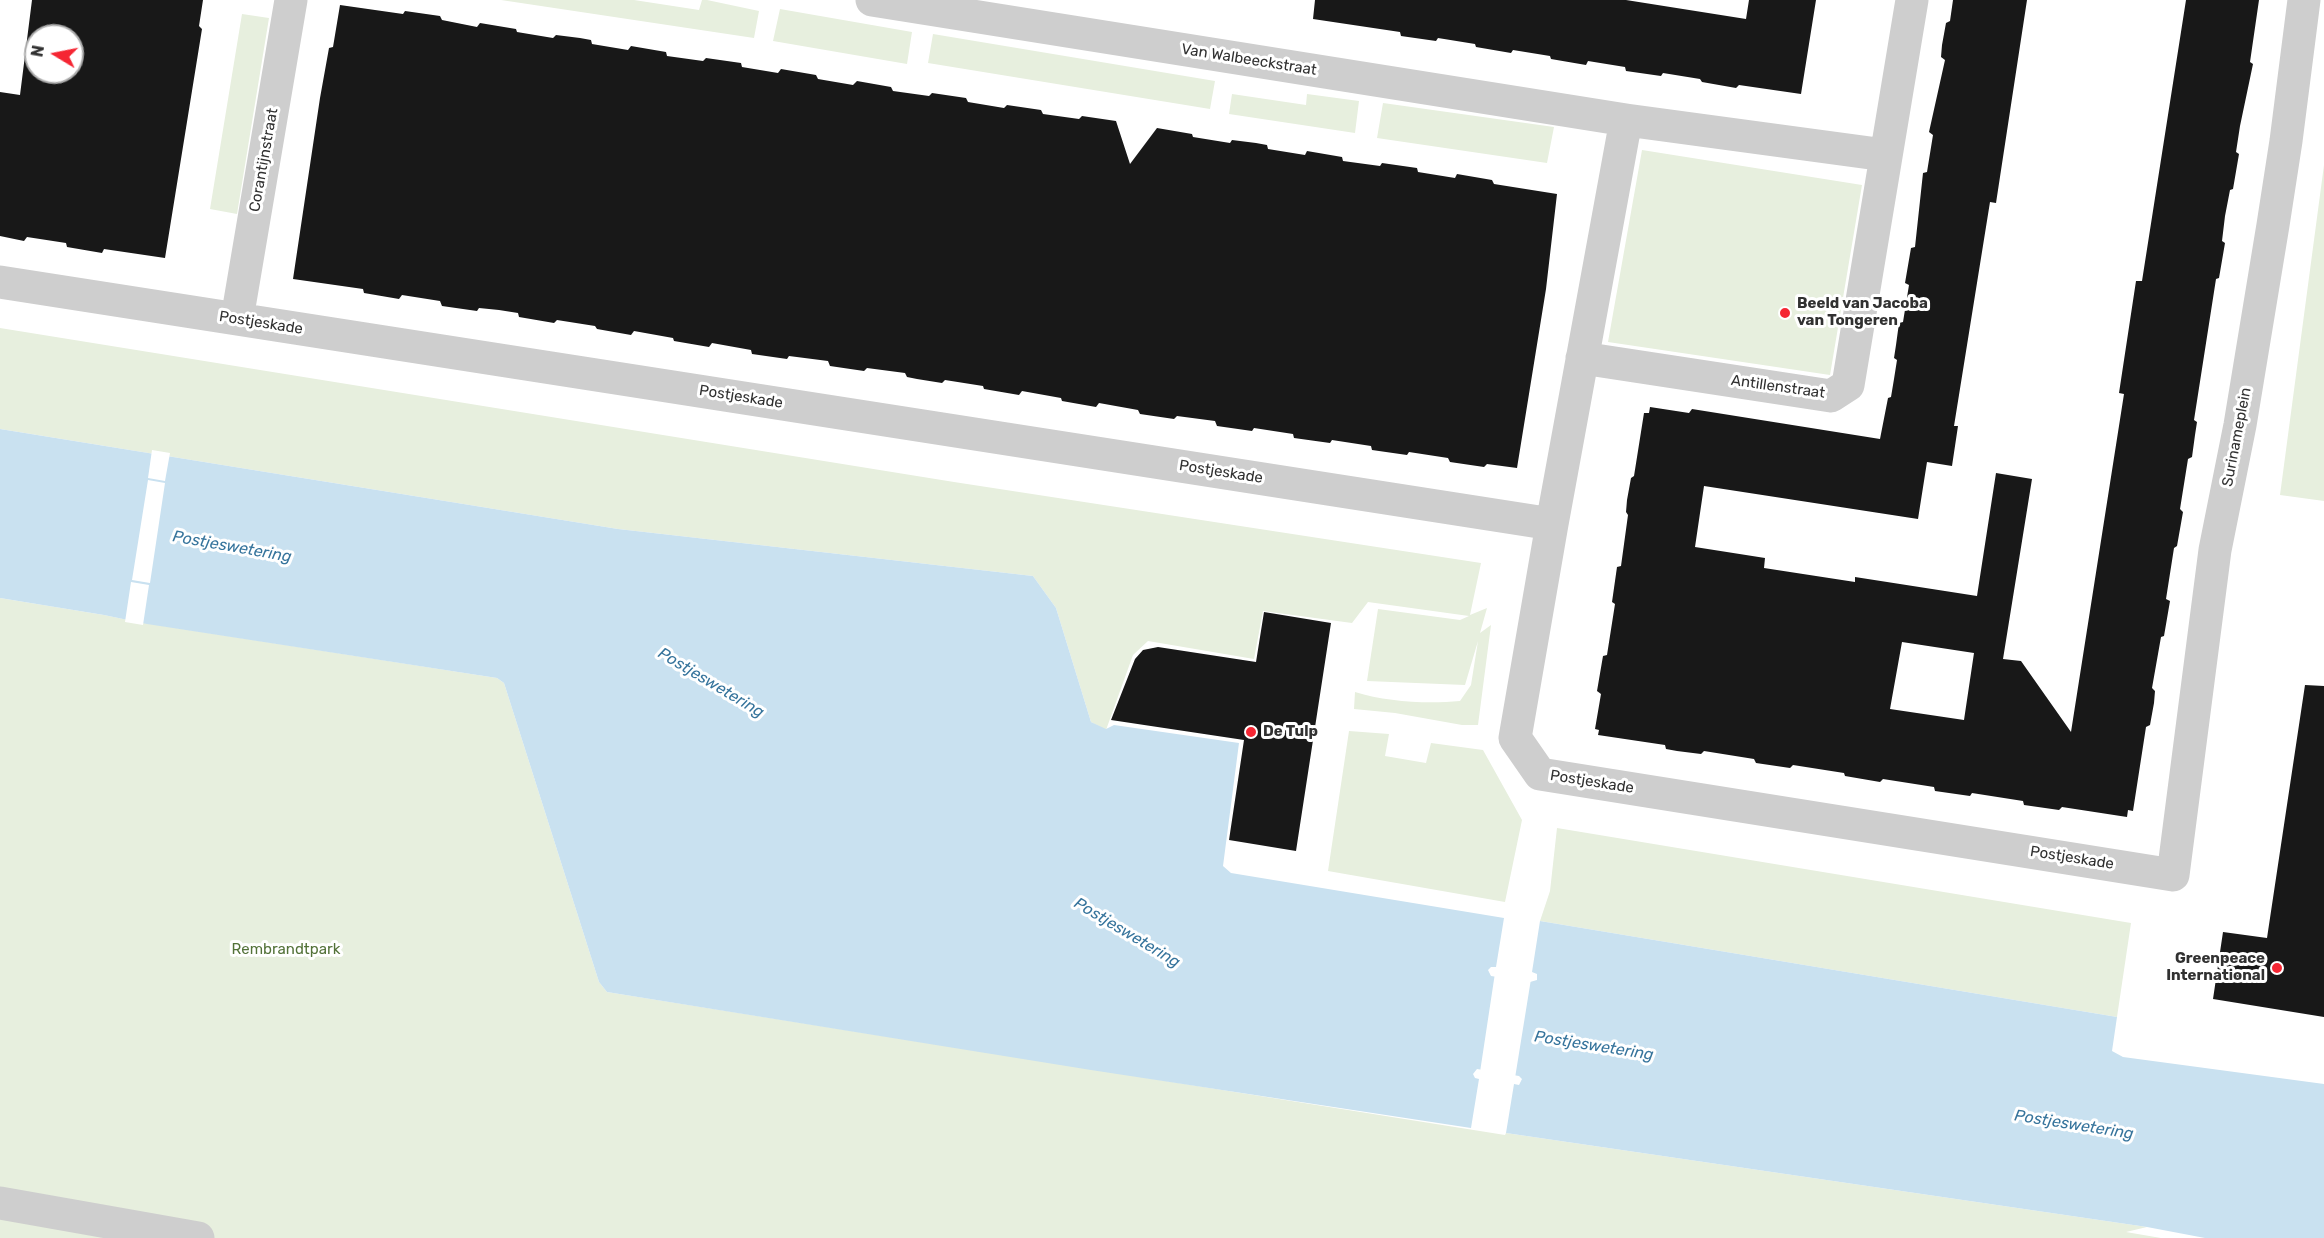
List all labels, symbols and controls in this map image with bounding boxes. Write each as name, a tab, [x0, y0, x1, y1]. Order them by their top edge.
north arrow	[24, 24, 84, 84]
street label: Van Walbeeckstraat	[1180, 40, 1318, 80]
text: N	[27, 44, 48, 58]
street label: Corantijnstraat	[246, 107, 282, 213]
place label: Beeld van Jacoba van Tongeren	[1797, 295, 1928, 330]
marker: Beeld van Jacoba van Tongeren	[1778, 306, 1792, 320]
street label: Postjeskade	[218, 307, 304, 339]
street label: Antillenstraat	[1730, 371, 1826, 403]
street label: Postjeskade	[698, 381, 784, 413]
street label: Surinameplein	[2219, 386, 2255, 488]
street label: Postjeskade	[1178, 456, 1264, 488]
water label: Postjeswetering	[171, 527, 293, 567]
water label: Postjeswetering	[654, 644, 768, 722]
place label: De Tulp	[1263, 723, 1318, 741]
marker: De Tulp	[1244, 725, 1258, 739]
street label: Postjeskade	[1549, 766, 1635, 798]
street label: Postjeskade	[2029, 842, 2115, 874]
water label: Postjeswetering	[1070, 894, 1184, 972]
park label: Rembrandtpark	[232, 941, 340, 959]
place label: Greenpeace International	[2166, 950, 2265, 985]
marker: Greenpeace International	[2270, 961, 2284, 975]
water label: Postjeswetering	[1533, 1027, 1655, 1065]
water label: Postjeswetering	[2013, 1106, 2135, 1144]

